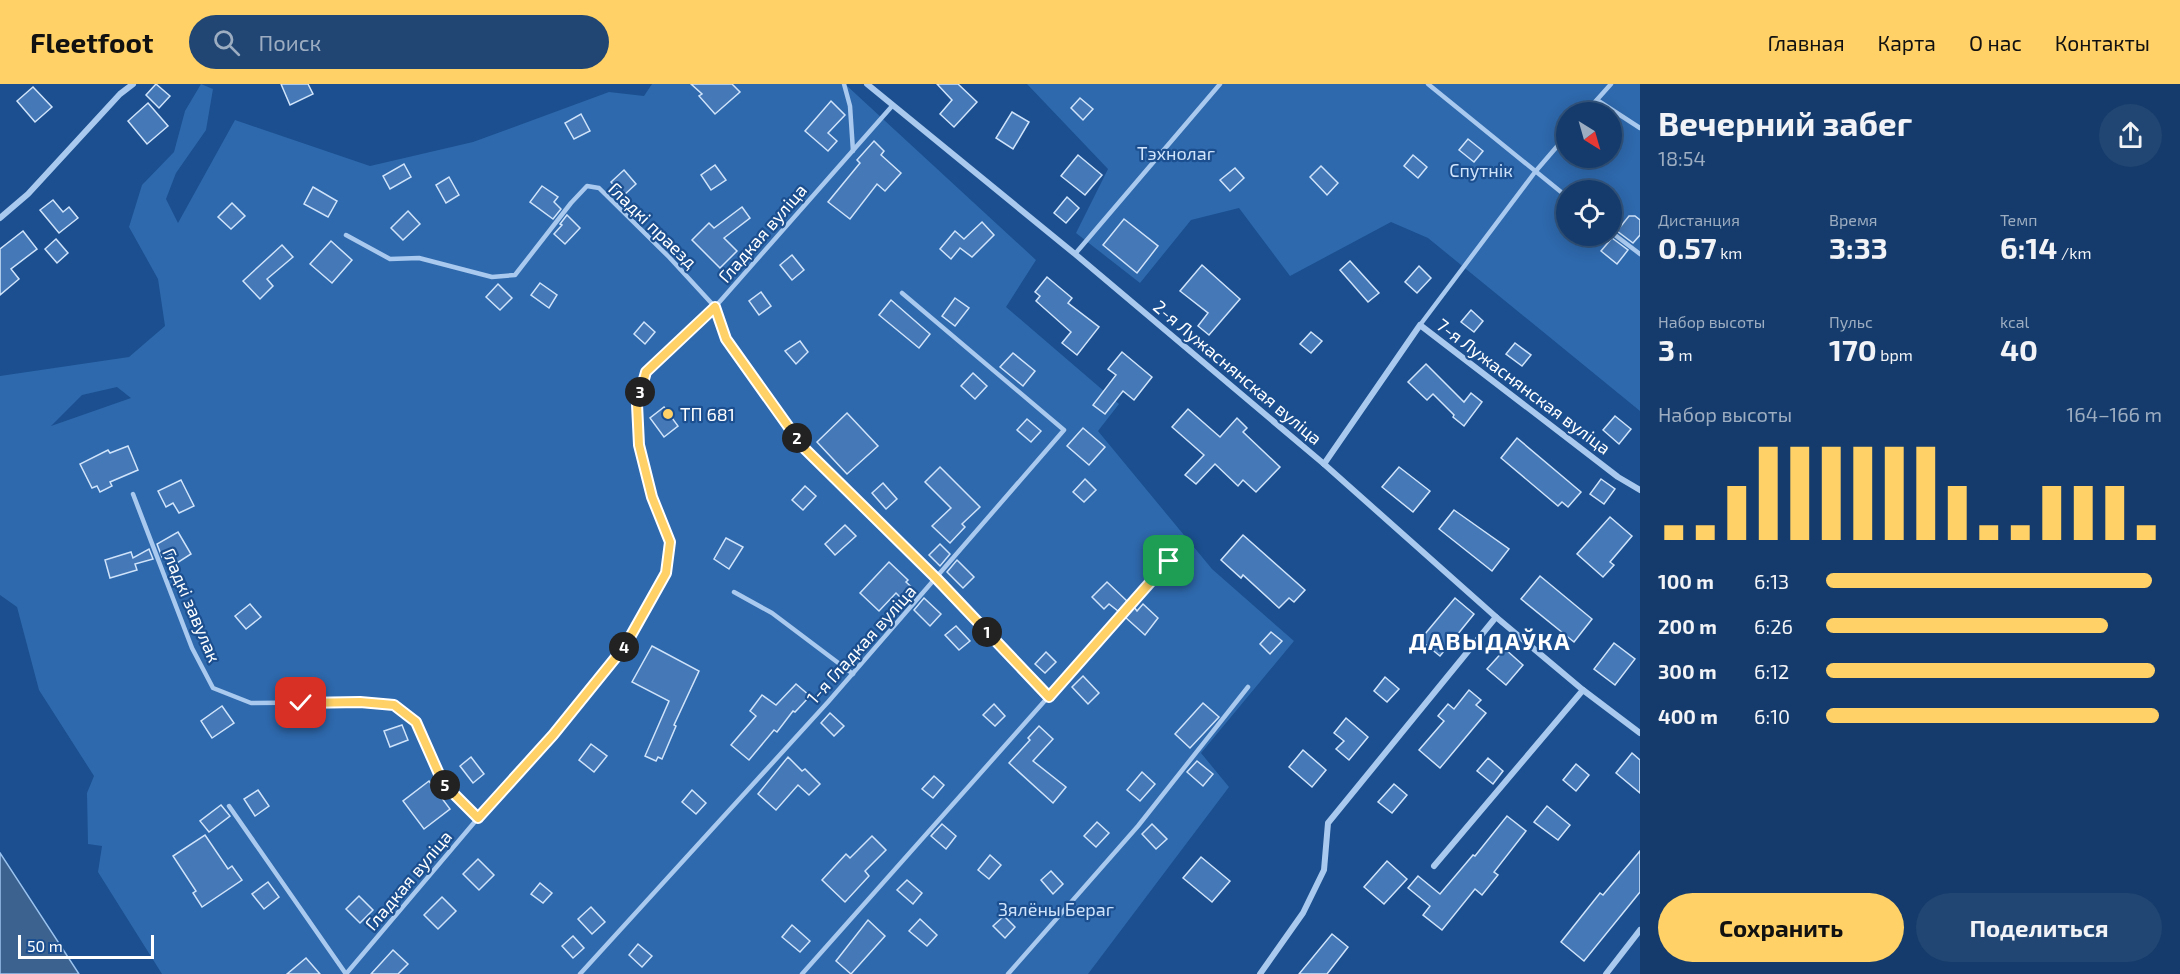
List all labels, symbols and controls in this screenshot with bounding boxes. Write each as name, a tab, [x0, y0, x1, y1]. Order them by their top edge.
search box	[189, 15, 609, 69]
text: Fleetfoot	[30, 25, 153, 59]
icon: search	[210, 26, 243, 59]
text: Поиск	[258, 29, 321, 55]
text: Главная	[1768, 30, 1845, 55]
text: Карта	[1878, 30, 1936, 55]
text: О нас	[1969, 30, 2022, 55]
text: Контакты	[2055, 30, 2150, 55]
north arrow	[1556, 102, 1622, 168]
map controls	[1556, 102, 1622, 246]
text: Вечерний забег	[1658, 103, 1912, 143]
button: share	[2099, 104, 2162, 167]
park label: Тэхнолаг	[1137, 142, 1215, 164]
text: 18:54	[1658, 146, 1706, 170]
park label: Спутнік	[1449, 159, 1513, 181]
street label: Гладкі праезд	[604, 177, 702, 273]
street label: Гладкая вуліца	[713, 179, 811, 287]
button: locate	[1556, 180, 1622, 246]
text: Дистанция	[1658, 210, 1740, 229]
text: Время	[1829, 210, 1878, 229]
text: Темп	[2000, 210, 2037, 229]
text: 0.57	[1658, 229, 1717, 265]
text: 3:33	[1829, 229, 1888, 265]
text: 6:14	[2000, 229, 2057, 265]
text: km	[1717, 243, 1742, 262]
text: /km	[2057, 243, 2092, 262]
street label: 2-я Лужаснянская вуліца	[1149, 295, 1327, 449]
text: Набор высоты	[1658, 312, 1765, 331]
text: Пульс	[1829, 312, 1873, 331]
text: kcal	[2000, 312, 2029, 331]
street label: 7-я Лужаснянская вуліца	[1433, 313, 1615, 459]
text: 3	[1658, 331, 1675, 367]
text: 170	[1829, 331, 1877, 367]
text: 40	[2000, 331, 2038, 367]
text: m	[1675, 345, 1693, 364]
text: bpm	[1877, 345, 1913, 364]
pin: 3	[625, 377, 655, 407]
text: 3	[635, 382, 645, 401]
text: Набор высоты	[1658, 402, 1792, 426]
text: 164–166 m	[2066, 402, 2162, 426]
place label: ТП 681	[680, 403, 735, 425]
marker: ТП 681	[661, 407, 675, 421]
pin: 2	[782, 423, 812, 453]
text: 2	[792, 428, 802, 447]
pin	[1143, 535, 1194, 586]
icon: arrive	[1152, 544, 1185, 577]
street label: Гладкі завулак	[158, 545, 226, 666]
text: 100 m	[1658, 569, 1714, 593]
text: 6:13	[1754, 569, 1789, 593]
street label: 1-я Гладкая вуліца	[802, 580, 920, 708]
text: 200 m	[1658, 614, 1717, 638]
text: 6:26	[1754, 614, 1793, 638]
pin: 1	[972, 617, 1002, 647]
text: 1	[984, 622, 990, 641]
district label: ДАВЫДАЎКА	[1409, 626, 1571, 655]
pin: 4	[609, 632, 639, 662]
text: 4	[619, 637, 629, 656]
text: 300 m	[1658, 659, 1717, 683]
text: 6:12	[1754, 659, 1789, 683]
pin	[275, 677, 326, 728]
icon: check	[284, 686, 317, 719]
text: 400 m	[1658, 704, 1718, 728]
text: 6:10	[1754, 704, 1790, 728]
pin: 5	[430, 770, 460, 800]
text: 5	[441, 775, 449, 794]
street label: Гладкая вуліца	[360, 825, 456, 935]
button: Сохранить	[1658, 893, 1904, 962]
button: Поделиться	[1916, 893, 2162, 962]
park label: Зялёны Бераг	[998, 898, 1114, 920]
scale bar	[18, 932, 154, 960]
text: 50 m	[27, 936, 63, 955]

